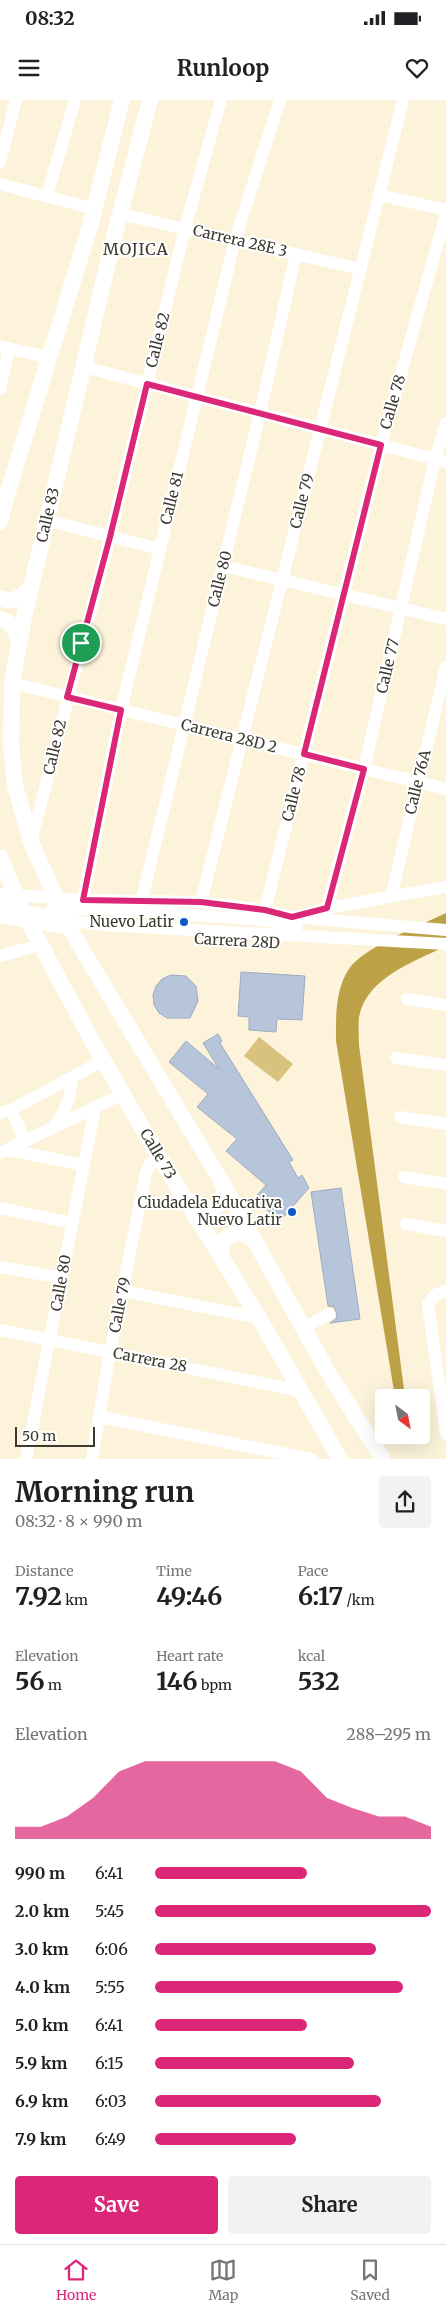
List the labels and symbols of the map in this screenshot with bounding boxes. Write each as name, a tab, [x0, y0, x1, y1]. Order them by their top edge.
street label: Carrera 28E 3	[191, 220, 289, 261]
district label: MOJICA	[103, 239, 169, 259]
street label: Calle 82	[141, 310, 174, 369]
street label: Calle 78	[376, 372, 409, 431]
street label: Calle 81	[156, 469, 187, 526]
street label: Calle 79	[286, 471, 318, 530]
street label: Calle 83	[32, 486, 63, 544]
street label: Calle 80	[203, 549, 236, 609]
pin	[60, 622, 102, 664]
street label: Calle 77	[372, 636, 403, 695]
street label: Carrera 28D 2	[179, 714, 279, 757]
street label: Calle 82	[39, 717, 70, 776]
street label: Calle 76A	[400, 747, 435, 816]
street label: Calle 78	[278, 764, 309, 823]
place label: Nuevo Latir	[89, 912, 174, 931]
marker: Nuevo Latir	[178, 916, 190, 928]
street label: Carrera 28D	[194, 929, 280, 952]
street label: Calle 73	[136, 1125, 181, 1182]
place label: Ciudadela Educativa Nuevo Latir	[137, 1193, 282, 1229]
marker: Ciudadela Educativa Nuevo Latir	[286, 1206, 298, 1218]
street label: Calle 80	[46, 1253, 75, 1313]
street label: Calle 79	[105, 1276, 134, 1334]
street label: Carrera 28	[112, 1343, 189, 1376]
north arrow	[375, 1389, 430, 1444]
scale bar	[15, 1424, 95, 1447]

